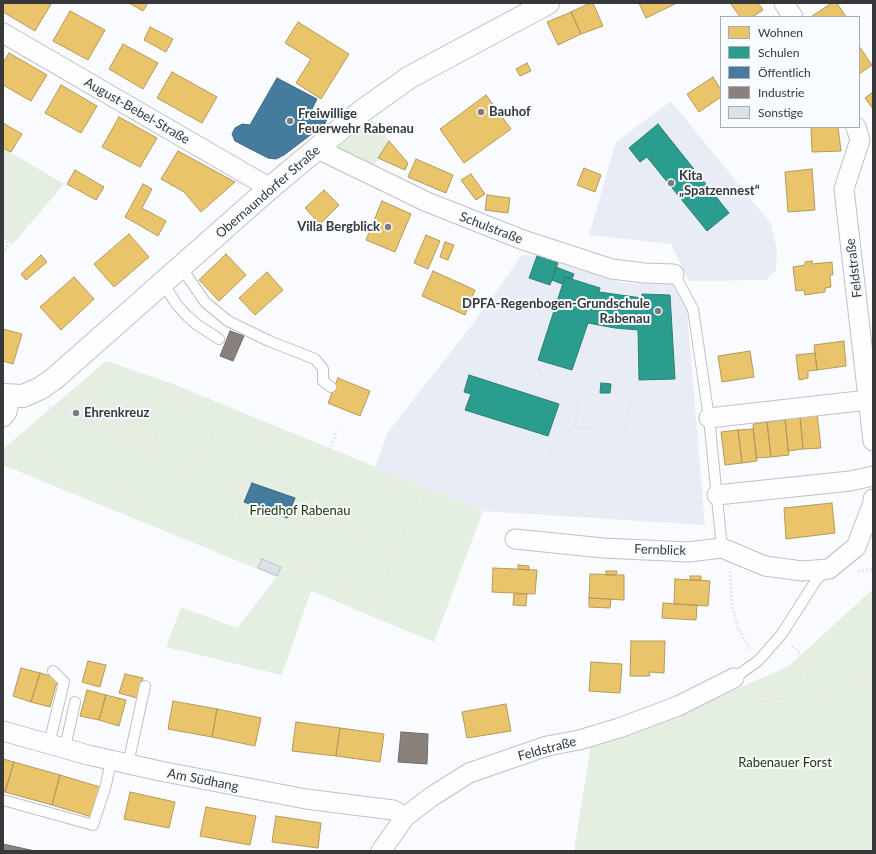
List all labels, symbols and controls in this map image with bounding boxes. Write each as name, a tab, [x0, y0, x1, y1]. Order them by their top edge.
legend	[720, 16, 860, 128]
text: Wohnen	[758, 25, 803, 40]
text: Schulen	[758, 45, 799, 60]
text: Öffentlich	[758, 65, 811, 80]
street label: August-Bebel-Straße	[82, 74, 192, 148]
text: Industrie	[758, 85, 804, 100]
place label: Bauhof	[489, 104, 531, 120]
text: Sonstige	[758, 105, 803, 120]
place label: Freiwillige Feuerwehr Rabenau	[298, 106, 414, 137]
marker: Bauhof	[476, 107, 486, 117]
marker: Freiwillige Feuerwehr Rabenau	[285, 116, 295, 126]
street label: Obernaundorfer Straße	[213, 143, 323, 241]
place label: Kita „Spatzennest“	[679, 168, 760, 199]
marker: Kita „Spatzennest“	[666, 178, 676, 188]
street label: Schulstraße	[457, 209, 525, 247]
place label: Villa Bergblick	[297, 219, 380, 235]
marker: Villa Bergblick	[383, 222, 393, 232]
street label: Feldstraße	[843, 237, 865, 299]
place label: DPFA-Regenbogen-Grundschule Rabenau	[462, 296, 650, 327]
marker: DPFA-Regenbogen-Grundschule Rabenau	[653, 306, 663, 316]
place label: Ehrenkreuz	[84, 405, 150, 421]
marker: Ehrenkreuz	[71, 408, 81, 418]
park label: Friedhof Rabenau	[250, 503, 350, 519]
street label: Fernblick	[634, 541, 686, 559]
street label: Feldstraße	[516, 734, 578, 764]
park label: Rabenauer Forst	[738, 755, 832, 771]
street label: Am Südhang	[166, 765, 240, 795]

